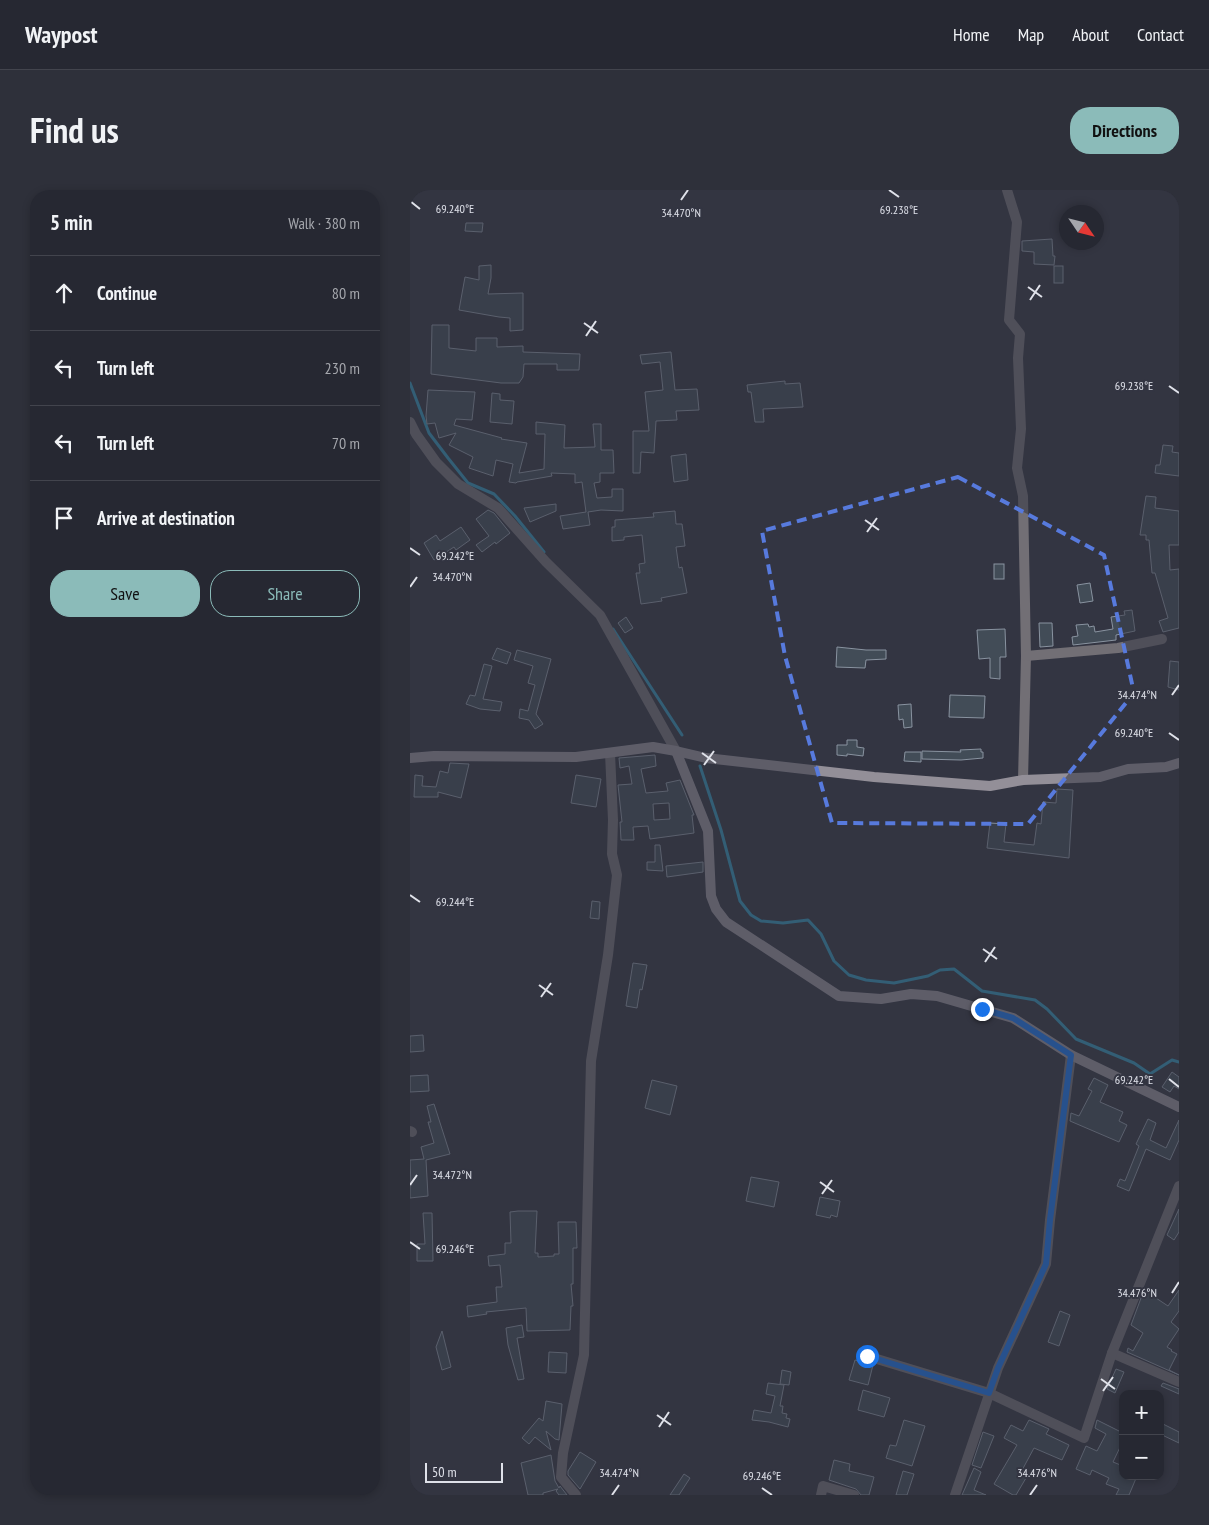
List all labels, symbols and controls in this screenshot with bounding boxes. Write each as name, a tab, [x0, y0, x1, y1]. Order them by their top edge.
text: Waypost	[25, 19, 98, 50]
text: Home	[953, 23, 990, 46]
text: Map	[1018, 23, 1044, 46]
text: About	[1072, 23, 1109, 46]
text: Contact	[1137, 23, 1184, 46]
text: Find us	[30, 107, 119, 153]
button: Directions	[1070, 107, 1179, 154]
text: 69.240°E	[436, 201, 474, 216]
text: 69.238°E	[880, 202, 918, 217]
text: 34.470°N	[661, 205, 701, 220]
north arrow	[1059, 205, 1104, 250]
text: 5 min	[50, 209, 92, 236]
text: Walk · 380 m	[288, 213, 360, 233]
icon: ahead	[50, 279, 78, 307]
text: Continue	[97, 281, 157, 305]
text: 80 m	[332, 283, 360, 303]
icon: left	[50, 354, 78, 382]
text: Turn left	[97, 356, 154, 380]
text: 230 m	[325, 358, 360, 378]
text: 69.238°E	[1115, 378, 1153, 393]
icon: left	[50, 429, 78, 457]
text: Turn left	[97, 431, 154, 455]
text: 70 m	[332, 433, 360, 453]
icon: arrive	[50, 504, 78, 532]
text: Arrive at destination	[97, 506, 235, 530]
text: 69.242°E	[436, 548, 474, 563]
text: 34.470°N	[432, 569, 472, 584]
button: Save	[50, 570, 200, 617]
button: Share	[210, 570, 360, 617]
text: 34.474°N	[1117, 687, 1157, 702]
text: 69.240°E	[1115, 725, 1153, 740]
text: 69.244°E	[436, 894, 474, 909]
route end	[971, 998, 994, 1021]
text: 69.242°E	[1115, 1072, 1153, 1087]
text: 34.472°N	[432, 1167, 472, 1182]
text: 69.246°E	[436, 1241, 474, 1256]
text: 34.476°N	[1117, 1285, 1157, 1300]
route start	[856, 1345, 879, 1368]
map controls	[1119, 1390, 1164, 1480]
button: +	[1119, 1390, 1164, 1435]
button: −	[1119, 1435, 1164, 1480]
scale bar	[425, 1460, 502, 1483]
text: 50 m	[432, 1463, 457, 1481]
text: 34.474°N	[599, 1465, 639, 1480]
text: 34.476°N	[1017, 1465, 1057, 1480]
text: 69.246°E	[743, 1468, 781, 1483]

